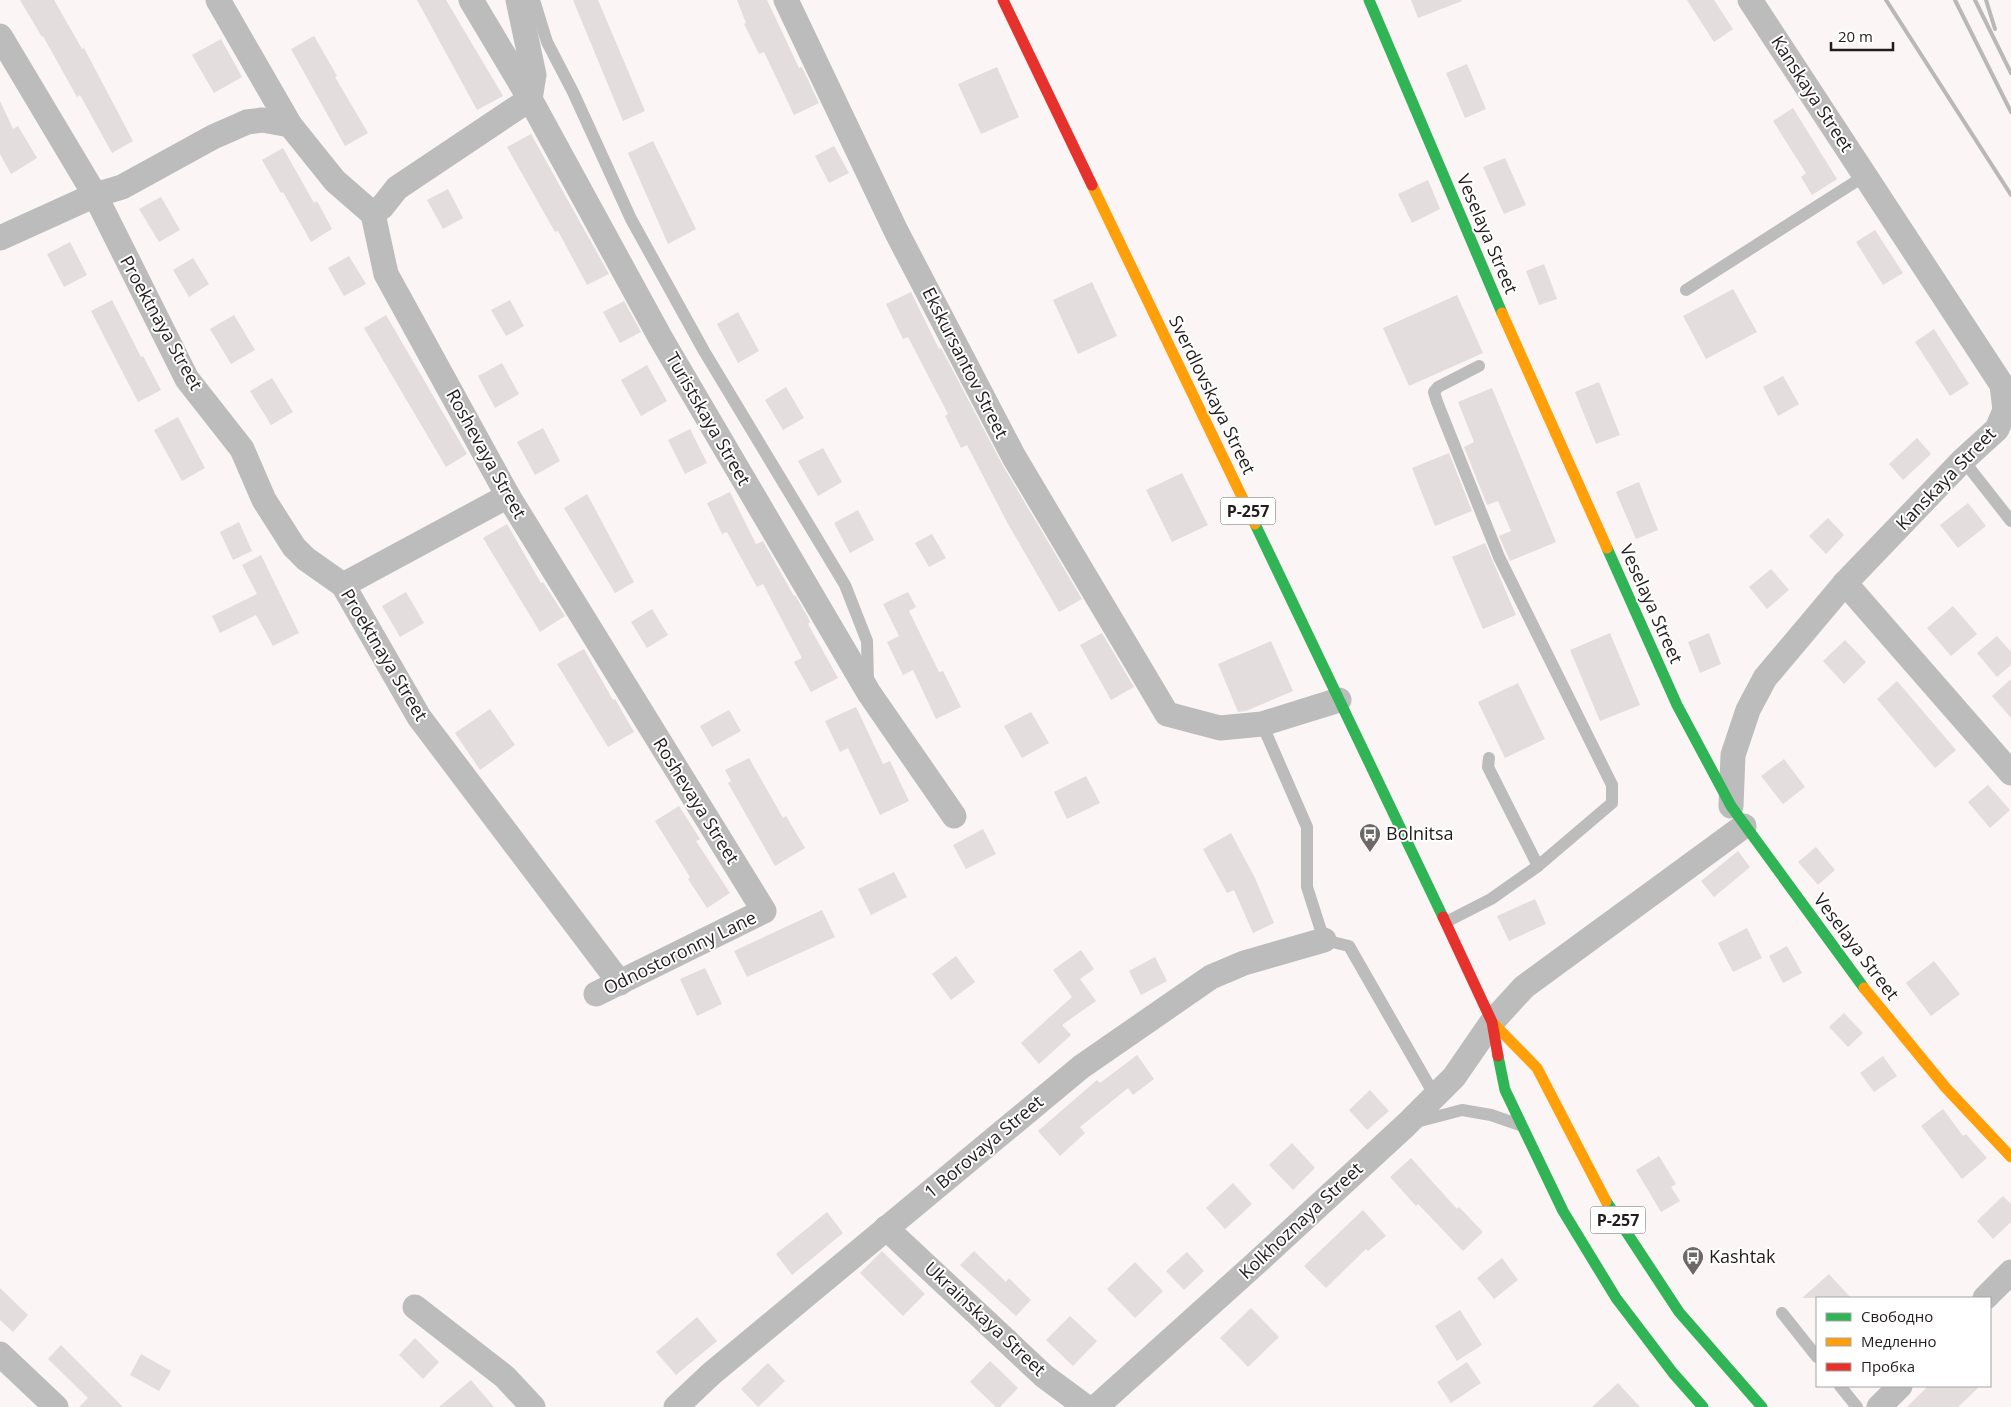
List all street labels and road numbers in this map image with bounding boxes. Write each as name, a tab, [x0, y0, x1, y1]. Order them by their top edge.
street label: Kanskaya Street	[1766, 31, 1859, 156]
street label: Veselaya Street	[1452, 170, 1524, 297]
street label: Proektnaya Street	[115, 251, 209, 394]
street label: Ekskursantov Street	[917, 283, 1014, 442]
street label: Sverdlovskaya Street	[1164, 311, 1262, 478]
street label: Turistskaya Street	[661, 348, 757, 489]
street label: Roshevaya Street	[441, 384, 532, 523]
street label: Kanskaya Street	[1890, 422, 2000, 535]
road number: Р-257	[1220, 498, 1276, 524]
street label: Veselaya Street	[1615, 540, 1689, 667]
street label: Proektnaya Street	[336, 584, 434, 725]
street label: Roshevaya Street	[648, 733, 745, 868]
street label: Veselaya Street	[1809, 888, 1905, 1005]
street label: Odnostoronny Lane	[599, 905, 760, 1000]
street label: 1 Borovaya Street	[919, 1089, 1048, 1203]
street label: Kolkhoznaya Street	[1233, 1157, 1367, 1284]
road number: Р-257	[1590, 1206, 1646, 1234]
street label: Ukrainskaya Street	[920, 1256, 1051, 1381]

